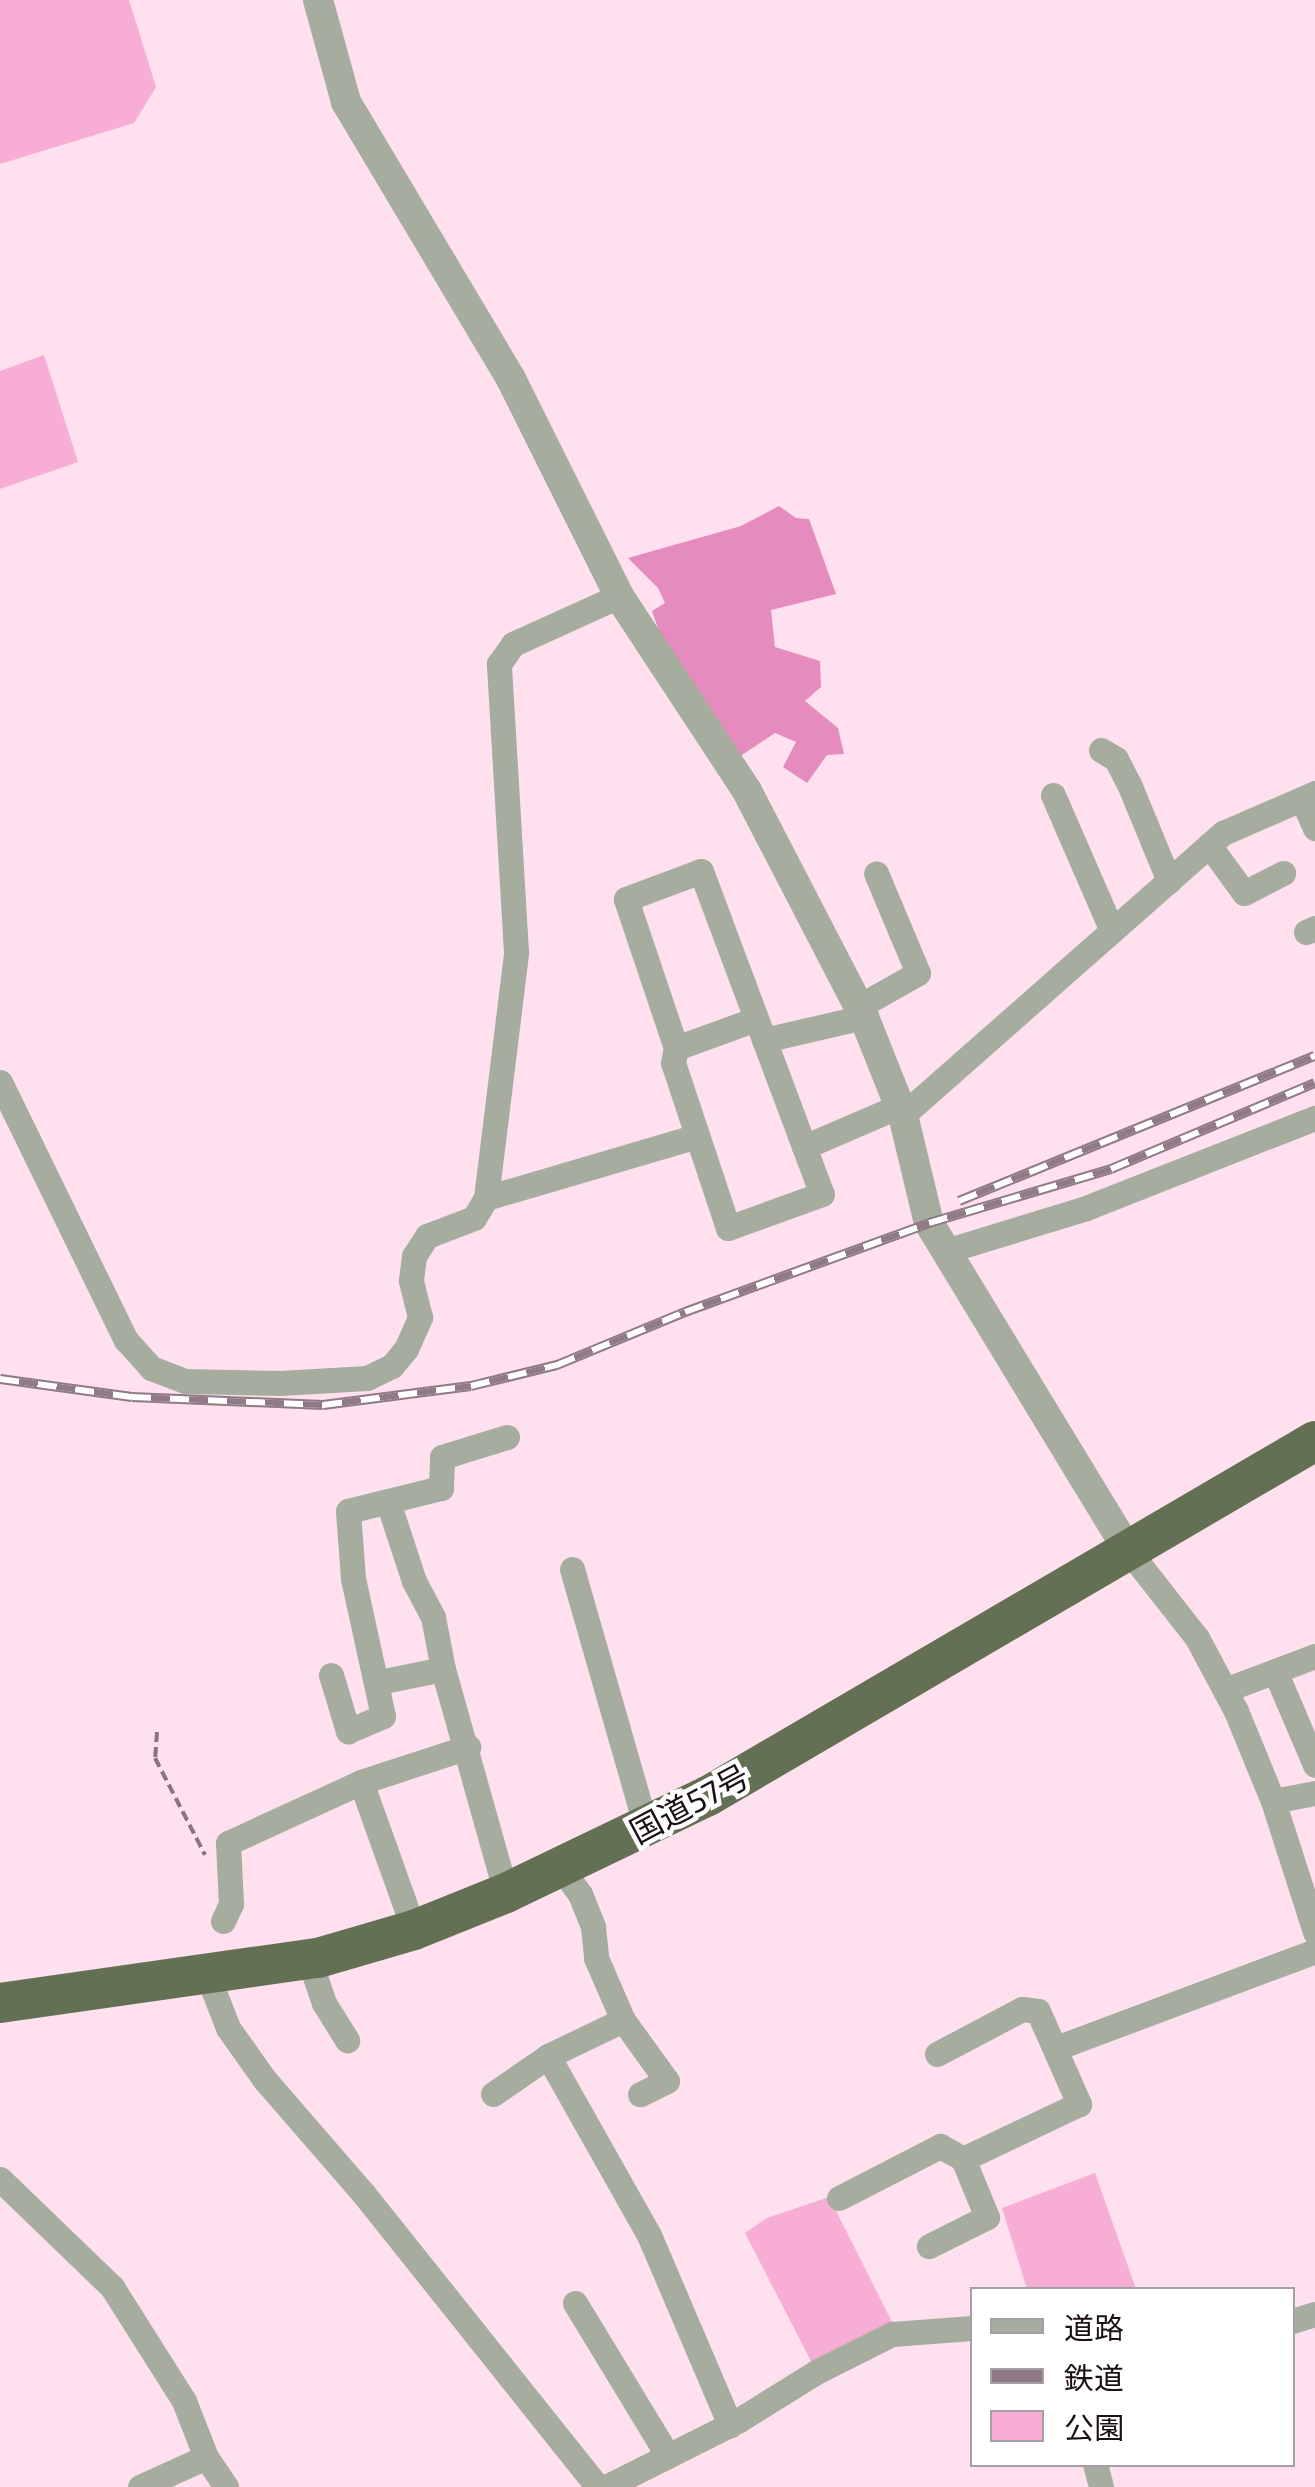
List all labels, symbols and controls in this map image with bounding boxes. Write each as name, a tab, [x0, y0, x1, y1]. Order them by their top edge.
street label: 国道57号	[623, 1756, 755, 1850]
legend	[970, 2287, 1295, 2467]
text: 道路	[1064, 2309, 1124, 2345]
text: 鉄道	[1064, 2359, 1124, 2395]
text: 公園	[1064, 2409, 1124, 2445]

